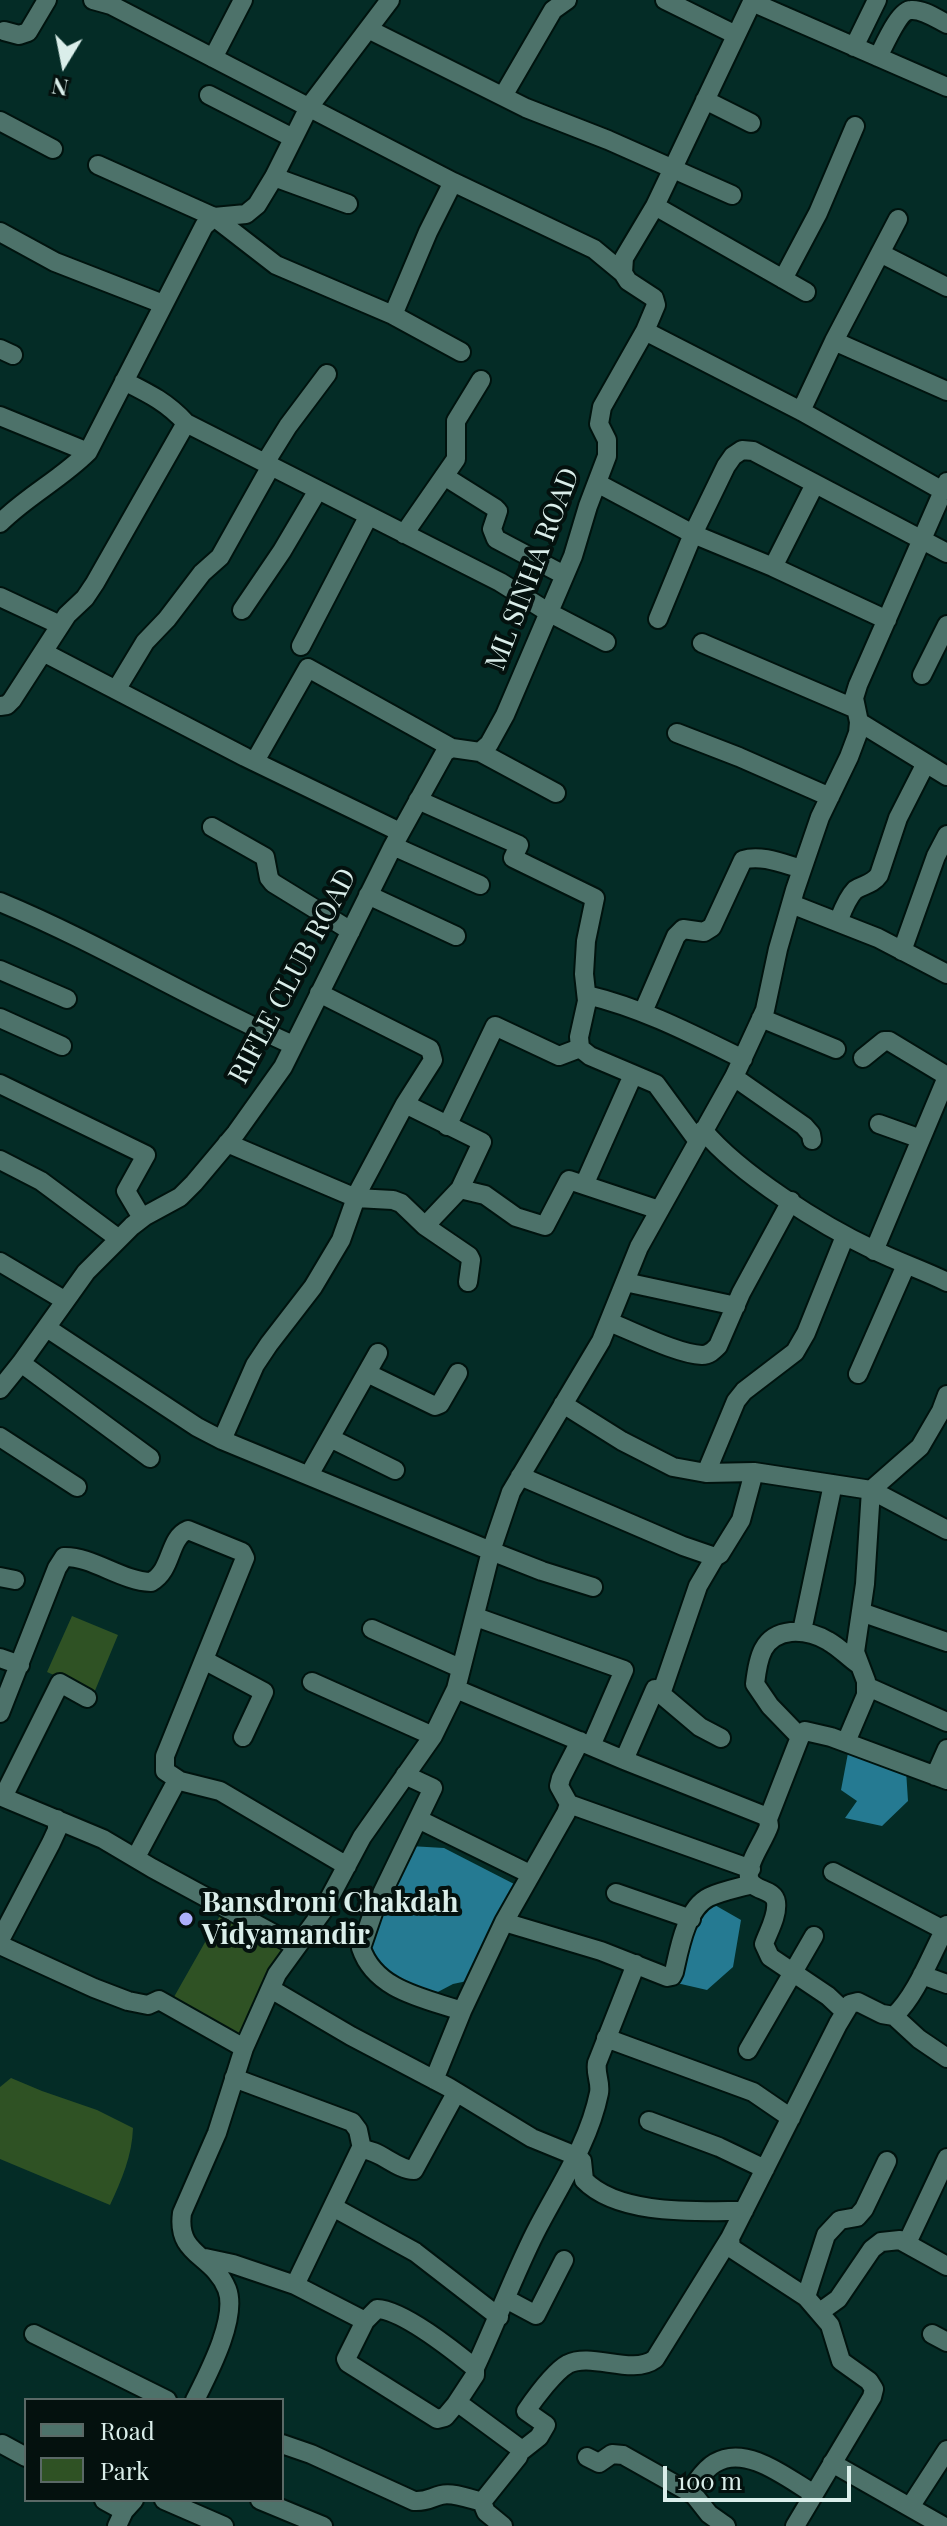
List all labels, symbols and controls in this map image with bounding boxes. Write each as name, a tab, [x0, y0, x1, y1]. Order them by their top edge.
north arrow	[24, 24, 104, 104]
text: N	[49, 71, 70, 104]
street label: ML SINHA ROAD	[479, 463, 587, 675]
street label: RIFLE CLUB ROAD	[222, 863, 364, 1089]
place label: Bansdroni Chakdah Vidyamandir	[202, 1886, 459, 1952]
marker: Bansdroni Chakdah Vidyamandir	[177, 1910, 195, 1928]
legend	[24, 2398, 284, 2502]
text: Road	[100, 2414, 155, 2446]
scale bar	[667, 2450, 855, 2500]
text: Park	[100, 2454, 149, 2486]
text: 100 m	[677, 2464, 742, 2496]

